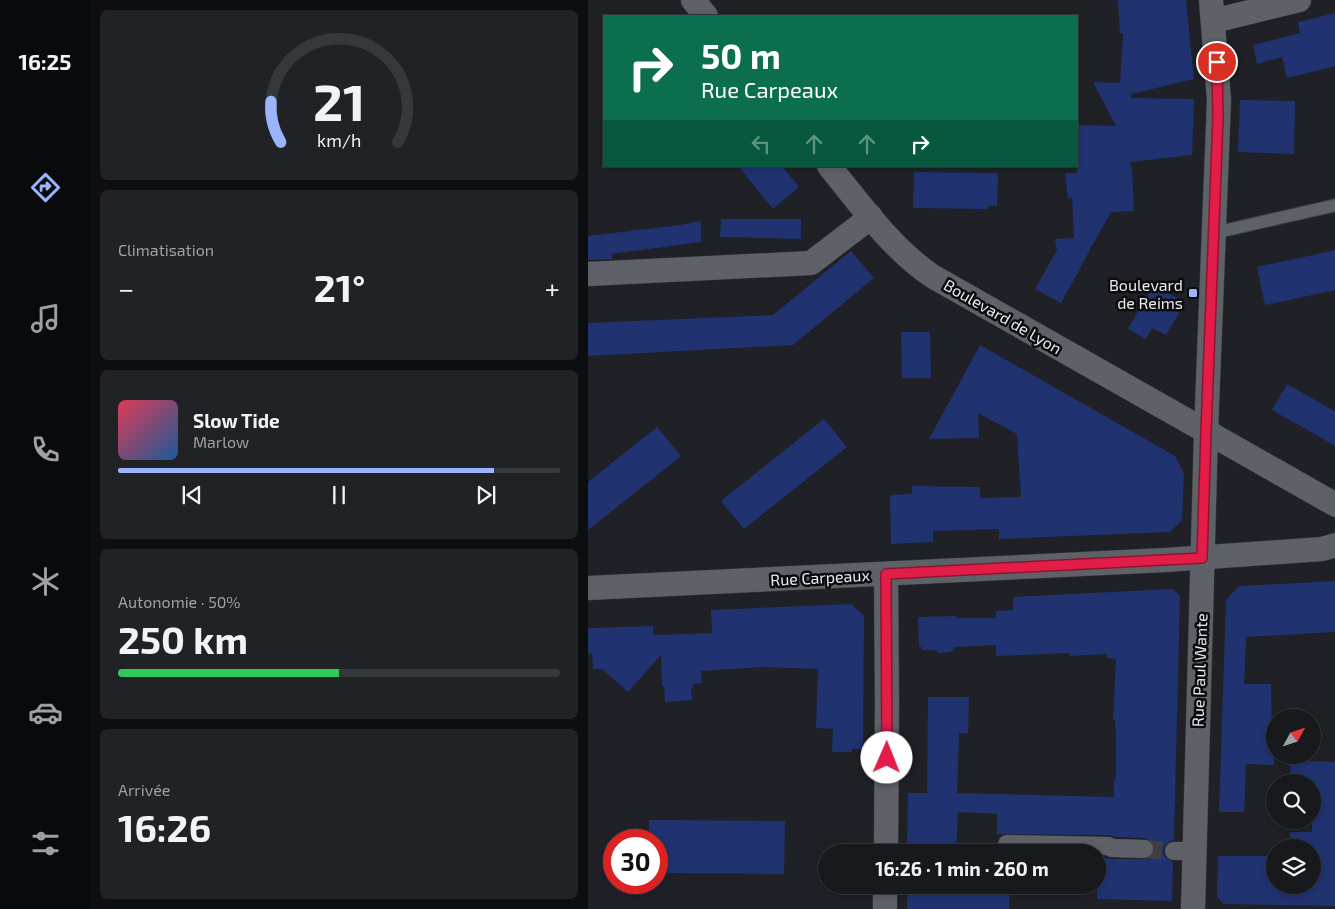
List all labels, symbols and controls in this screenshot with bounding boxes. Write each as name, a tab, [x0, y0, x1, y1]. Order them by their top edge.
text: 50 m	[701, 34, 781, 76]
icon: right	[618, 35, 683, 100]
pin	[1196, 41, 1238, 83]
text: 16:25	[18, 48, 72, 74]
icon: arrive	[1203, 48, 1231, 76]
text: 21	[313, 69, 365, 131]
text: Rue Carpeaux	[701, 76, 838, 102]
text: km/h	[317, 129, 361, 151]
icon: left	[747, 130, 775, 158]
icon: ahead	[800, 130, 828, 158]
icon: ahead	[853, 130, 881, 158]
icon: right	[906, 130, 934, 158]
icon: directions	[28, 170, 63, 205]
text: Climatisation	[118, 240, 214, 259]
text: 21°	[314, 264, 365, 310]
text: −	[118, 271, 134, 305]
text: +	[545, 271, 560, 305]
street label: Boulevard de Lyon	[941, 275, 1065, 357]
place label: Boulevard de Reims	[1109, 275, 1183, 312]
marker: Boulevard de Reims	[1187, 287, 1199, 299]
icon: music	[28, 301, 63, 336]
text: Slow Tide	[193, 409, 280, 432]
icon: phone	[28, 432, 63, 467]
text: Marlow	[193, 432, 249, 451]
icon: previous	[178, 481, 206, 509]
icon: pause	[325, 481, 353, 509]
icon: next	[472, 481, 500, 509]
icon: climate	[28, 564, 63, 599]
street label: Rue Carpeaux	[770, 565, 871, 589]
text: Autonomie · 50%	[118, 592, 241, 611]
street label: Rue Paul Wante	[1188, 613, 1210, 727]
text: 250 km	[118, 616, 248, 662]
icon: car	[28, 695, 63, 730]
north arrow	[1266, 709, 1320, 764]
map controls	[1266, 709, 1321, 894]
position arrow	[860, 731, 912, 783]
button: search	[1266, 774, 1321, 829]
text: Arrivée	[118, 780, 170, 799]
text: 16:26	[118, 804, 211, 850]
icon: filters	[28, 826, 63, 861]
speed limit sign: 30	[603, 829, 668, 894]
button: layers	[1266, 839, 1321, 894]
text: 16:26 · 1 min · 260 m	[875, 857, 1049, 880]

